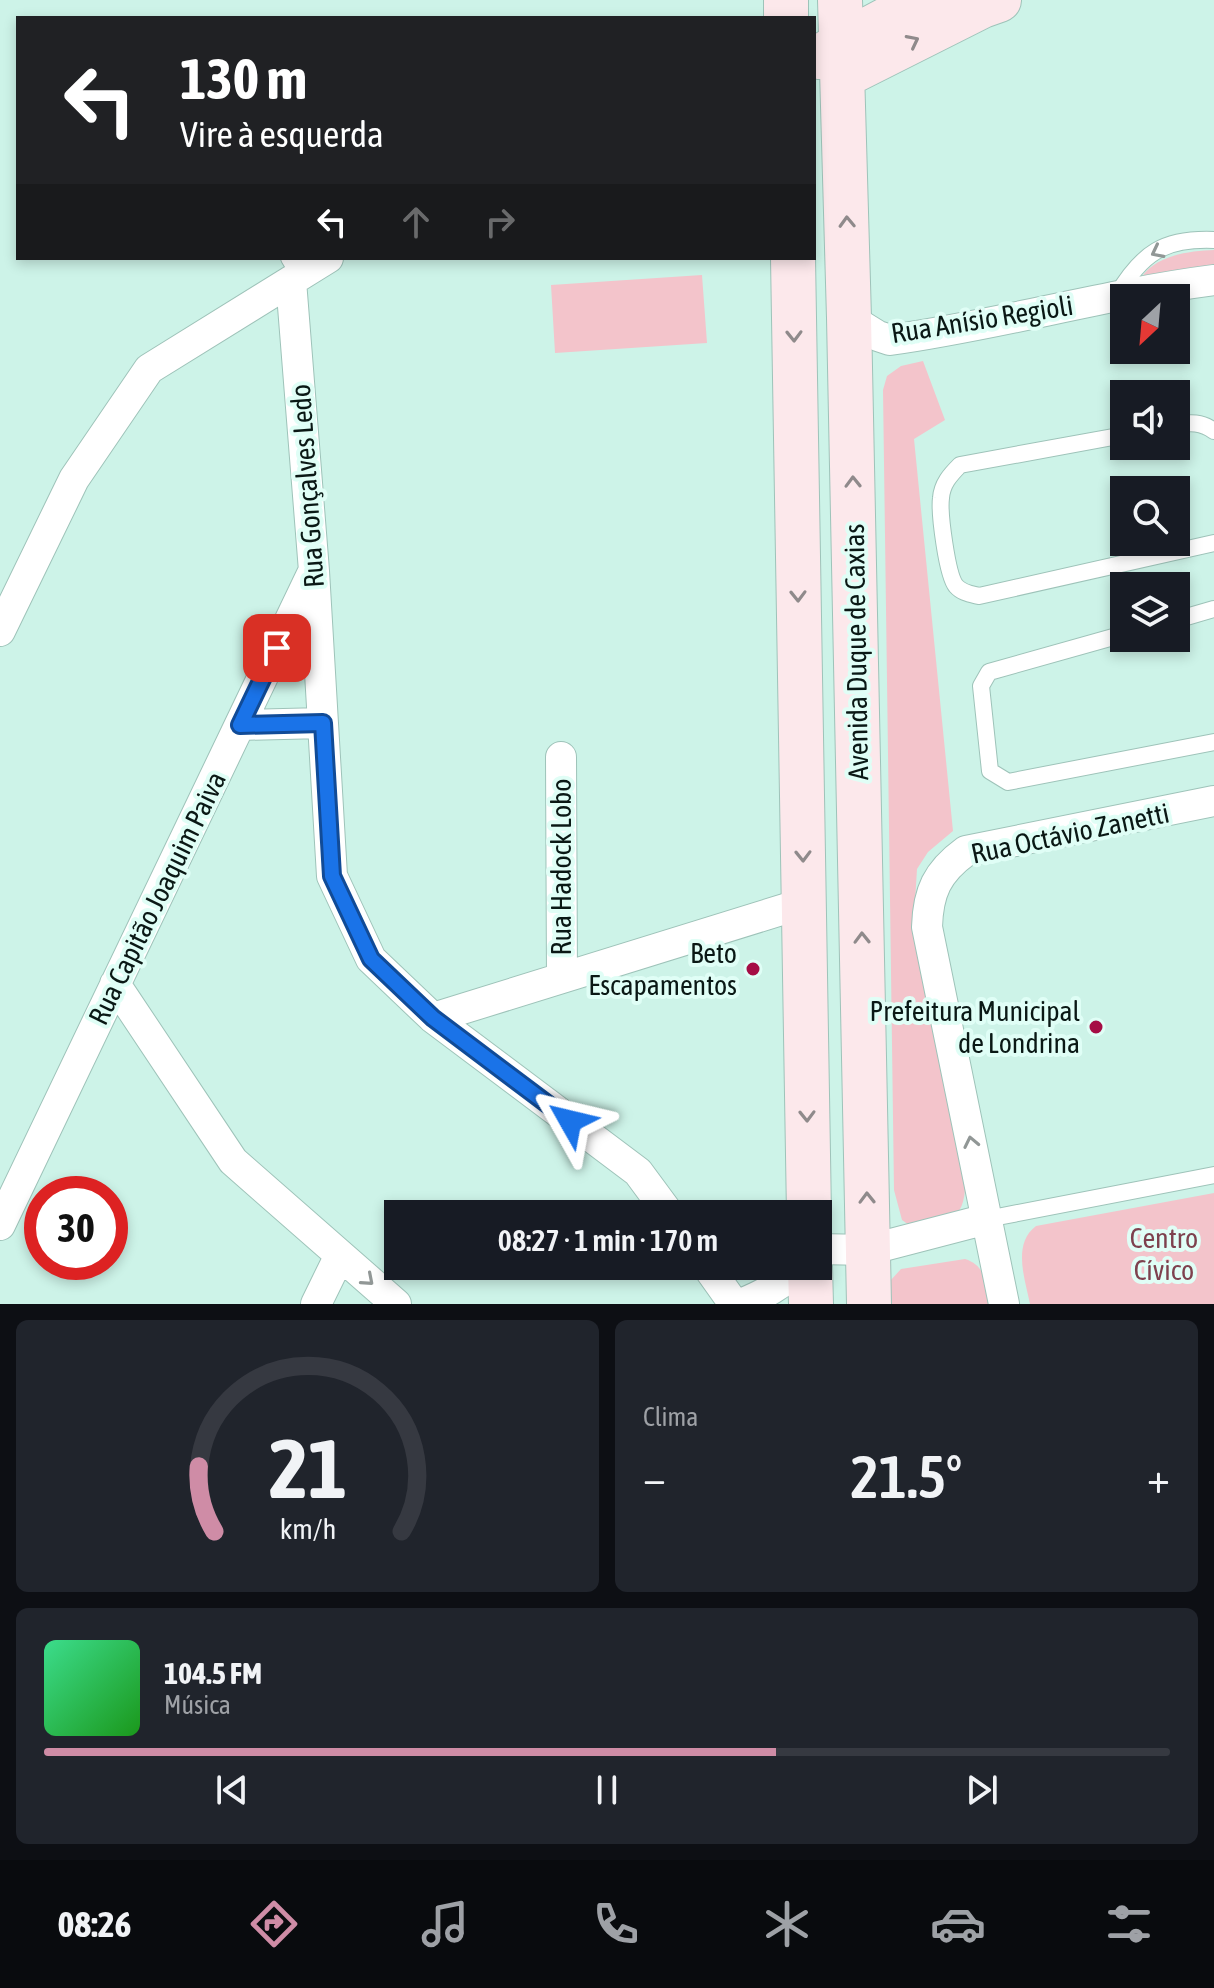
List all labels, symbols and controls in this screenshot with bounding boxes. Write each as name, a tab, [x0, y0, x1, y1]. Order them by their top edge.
one-way arrow	[905, 35, 919, 51]
text: 130 m	[180, 47, 307, 111]
icon: left	[48, 48, 152, 152]
text: Vire à esquerda	[180, 113, 384, 155]
icon: left	[310, 200, 354, 244]
icon: ahead	[394, 200, 438, 244]
icon: right	[478, 200, 522, 244]
one-way arrow	[838, 215, 855, 228]
one-way arrow	[1150, 243, 1165, 258]
north arrow	[1110, 284, 1190, 364]
map controls	[1110, 284, 1190, 652]
street label: Rua Anísio Regioli	[889, 289, 1075, 349]
one-way arrow	[785, 330, 803, 343]
button: sound	[1110, 380, 1190, 460]
street label: Rua Gonçalves Ledo	[284, 383, 330, 589]
one-way arrow	[844, 475, 861, 488]
button: search	[1110, 476, 1190, 556]
street label: Avenida Duque de Caxias	[838, 523, 874, 781]
button: layers	[1110, 572, 1190, 652]
one-way arrow	[790, 590, 807, 603]
pin	[243, 614, 311, 682]
icon: arrive	[255, 626, 299, 670]
street label: Rua Capitão Joaquim Paiva	[82, 766, 232, 1030]
street label: Rua Hadock Lobo	[545, 778, 577, 956]
street label: Rua Octávio Zanetti	[968, 796, 1172, 870]
one-way arrow	[794, 850, 812, 863]
one-way arrow	[853, 931, 871, 944]
place label: Beto Escapamentos	[588, 937, 737, 1001]
marker: Beto Escapamentos	[744, 960, 762, 978]
place label: Prefeitura Municipal de Londrina	[869, 995, 1081, 1059]
marker: Prefeitura Municipal de Londrina	[1087, 1018, 1105, 1036]
position arrow	[528, 1079, 612, 1163]
one-way arrow	[799, 1110, 816, 1123]
one-way arrow	[963, 1136, 980, 1150]
speed limit sign: 30	[24, 1176, 128, 1280]
one-way arrow	[858, 1191, 876, 1204]
park label: Centro Cívico	[1130, 1222, 1198, 1286]
text: 08:27 · 1 min · 170 m	[498, 1223, 718, 1257]
one-way arrow	[359, 1270, 374, 1284]
text: Clima	[643, 1402, 698, 1432]
text: 21	[268, 1420, 347, 1516]
text: 21.5°	[851, 1442, 962, 1511]
text: −	[643, 1452, 666, 1502]
text: +	[1147, 1452, 1170, 1502]
text: km/h	[279, 1512, 336, 1545]
text: 104.5 FM	[164, 1656, 262, 1690]
text: Música	[164, 1690, 231, 1720]
icon: previous	[210, 1768, 254, 1812]
icon: pause	[585, 1768, 629, 1812]
icon: next	[960, 1768, 1004, 1812]
icon: directions	[246, 1896, 302, 1952]
icon: music	[417, 1896, 473, 1952]
icon: phone	[588, 1896, 644, 1952]
icon: climate	[759, 1896, 815, 1952]
icon: car	[930, 1896, 986, 1952]
icon: filters	[1101, 1896, 1157, 1952]
text: 08:26	[57, 1903, 132, 1945]

